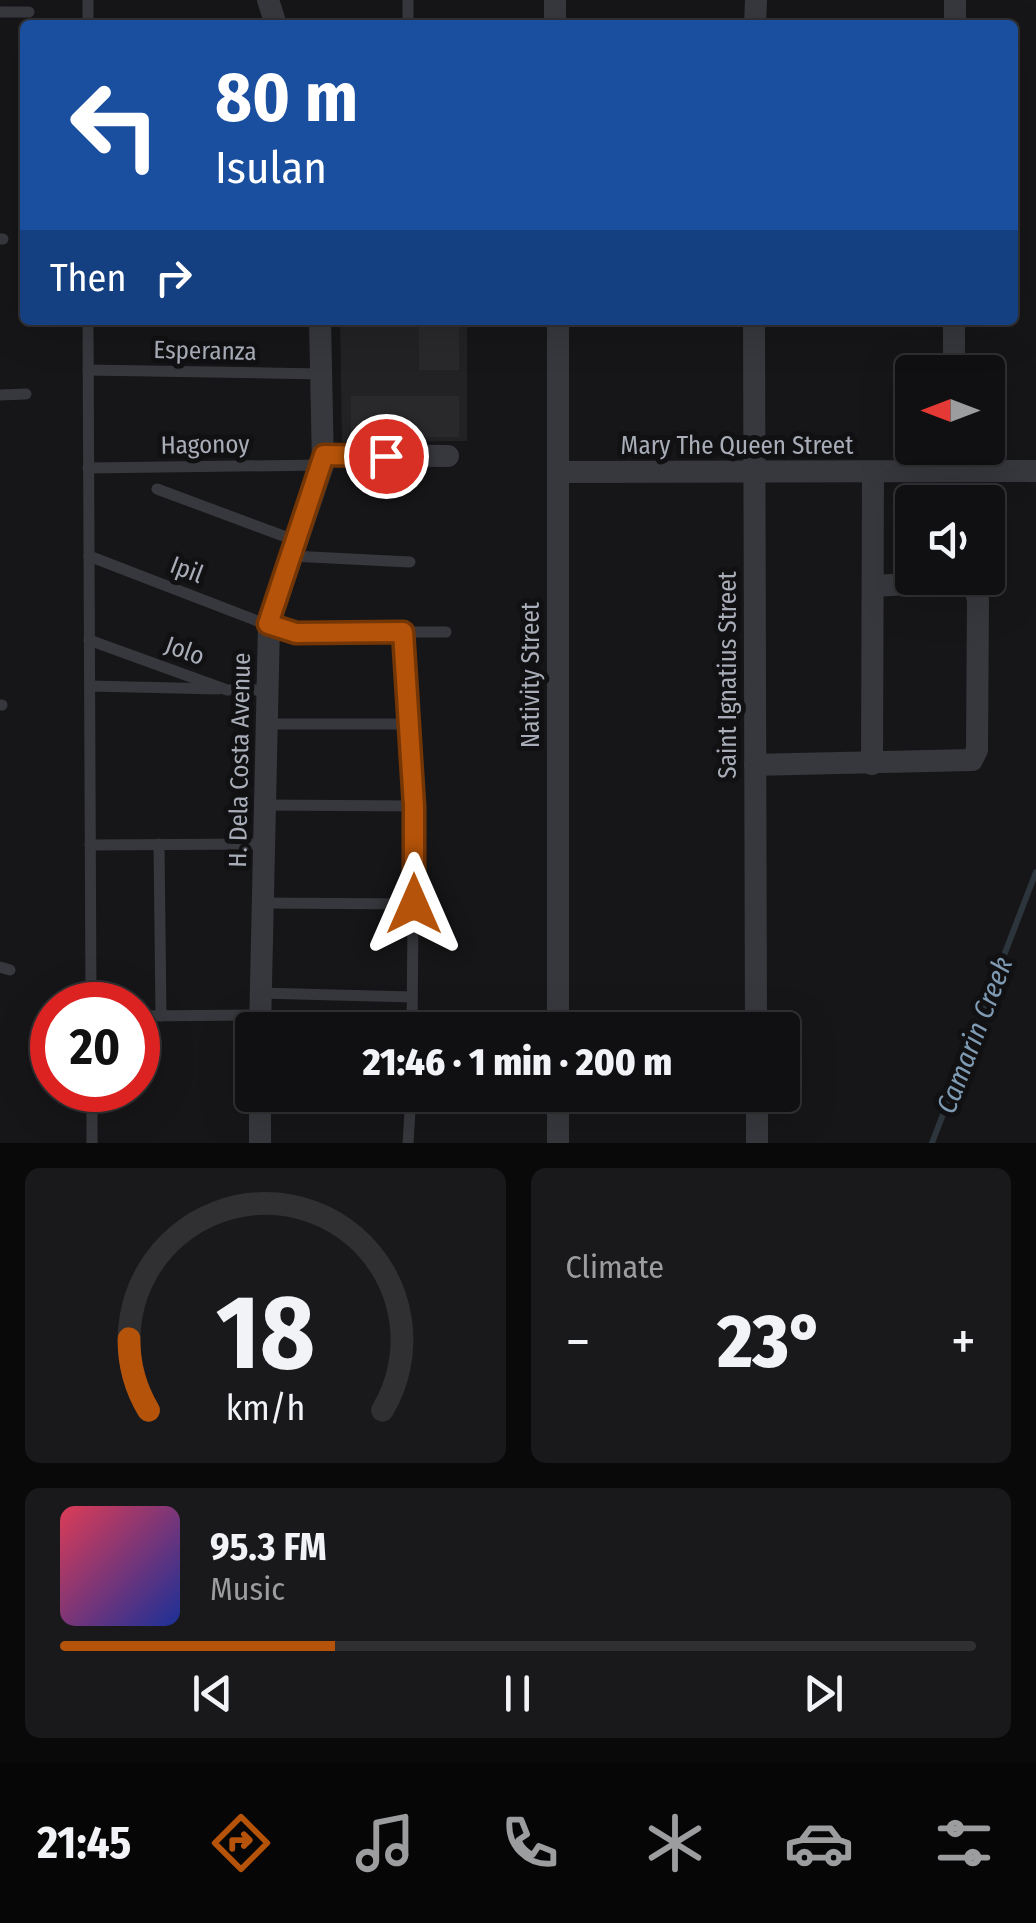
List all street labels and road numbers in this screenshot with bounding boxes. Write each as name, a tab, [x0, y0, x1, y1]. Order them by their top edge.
street label: Esperanza	[153, 335, 257, 367]
street label: Hagonoy	[160, 429, 250, 461]
street label: Mary The Queen Street	[621, 431, 854, 461]
street label: Ipil	[166, 550, 208, 590]
street label: Saint Ignatius Street	[713, 570, 743, 779]
street label: Nativity Street	[516, 601, 546, 748]
street label: Jolo	[161, 630, 208, 672]
street label: H. Dela Costa Avenue	[223, 652, 257, 868]

